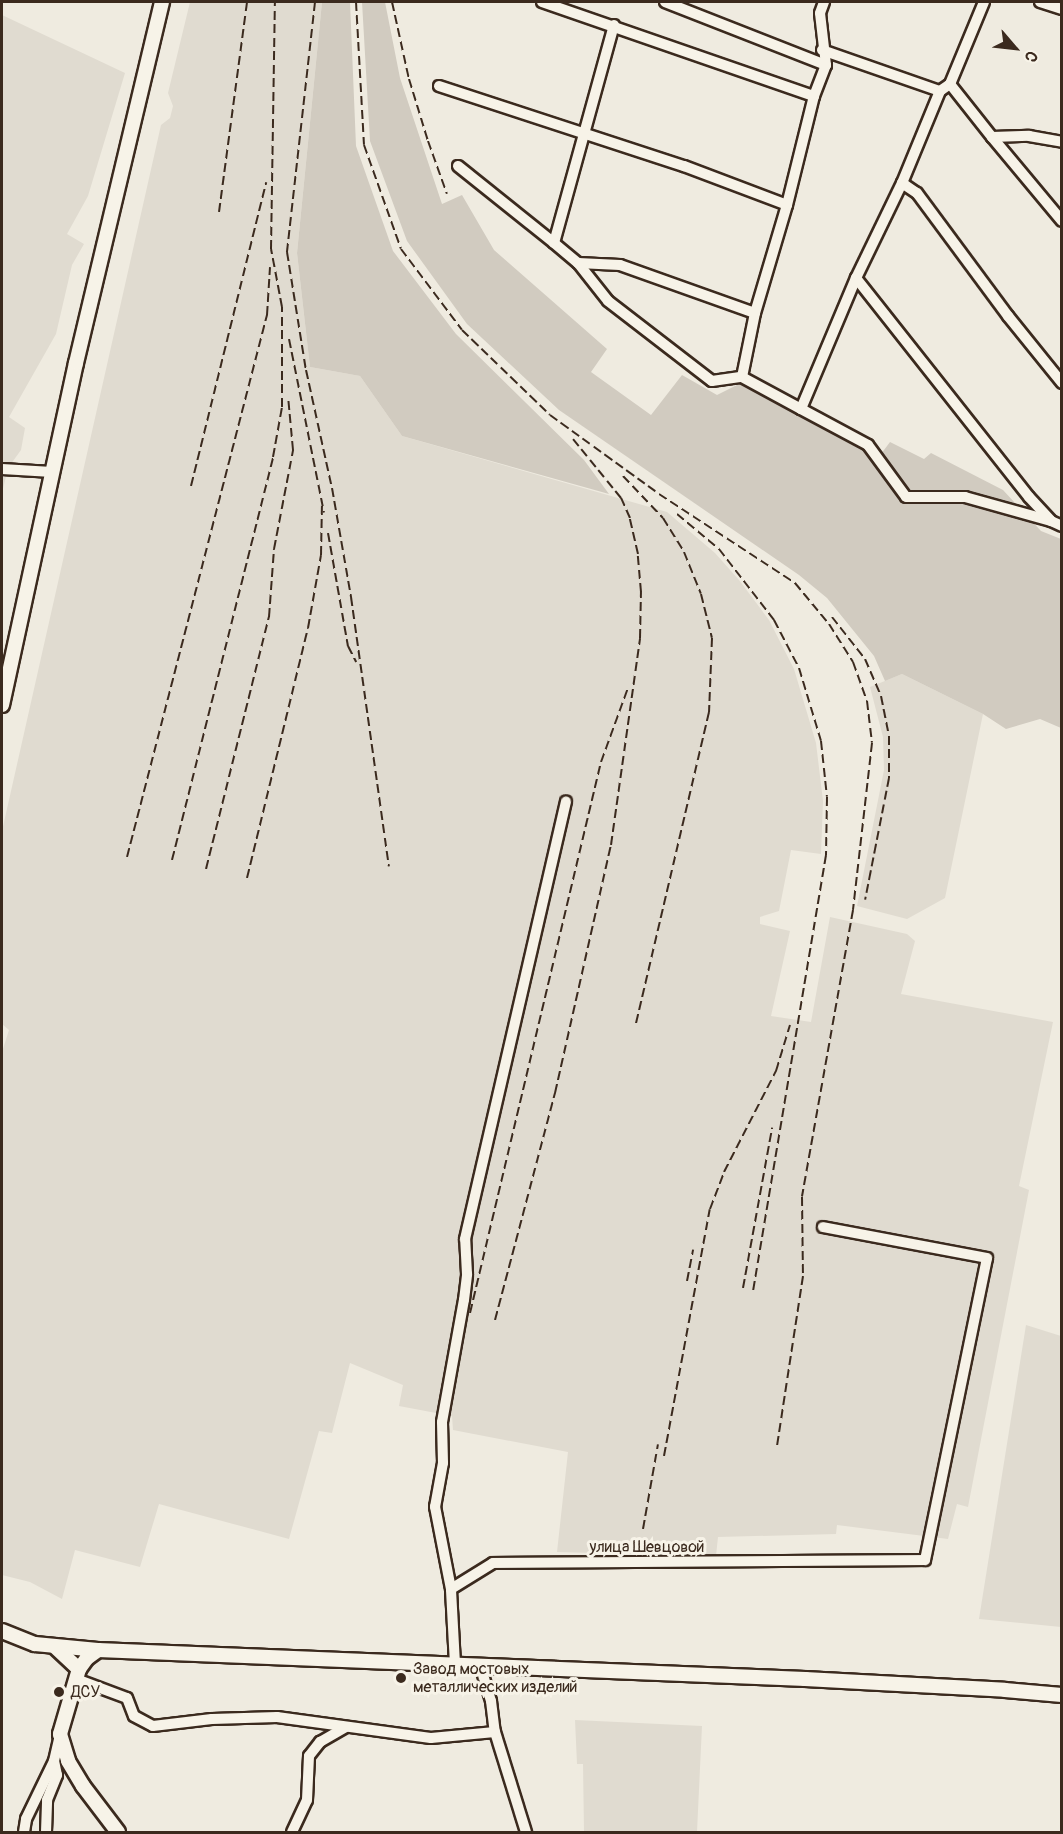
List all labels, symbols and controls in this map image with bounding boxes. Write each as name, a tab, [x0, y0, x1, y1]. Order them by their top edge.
north arrow	[985, 18, 1045, 78]
text: С	[1020, 47, 1042, 66]
street label: улица Шевцовой	[590, 1537, 704, 1557]
place label: Завод мостовых металлических изделий	[413, 1659, 577, 1697]
marker: Завод мостовых металлических изделий	[394, 1671, 408, 1685]
place label: ДСУ	[71, 1682, 100, 1702]
marker: ДСУ	[52, 1685, 66, 1699]

